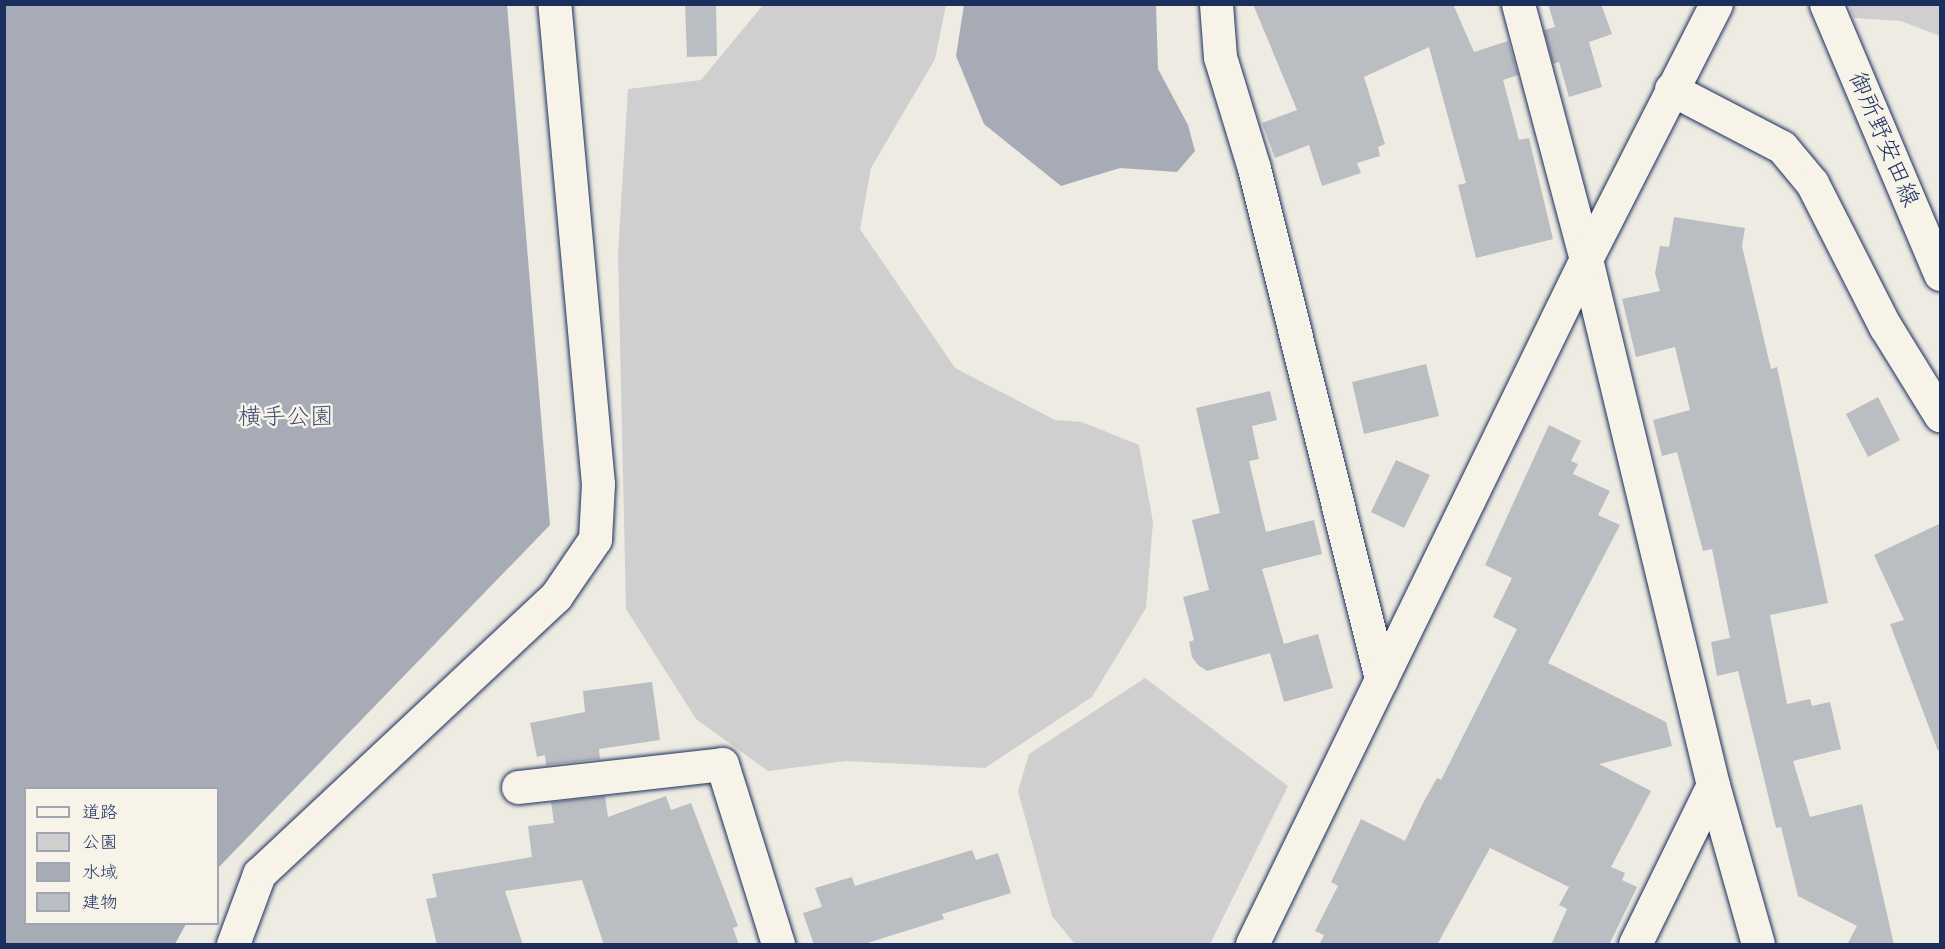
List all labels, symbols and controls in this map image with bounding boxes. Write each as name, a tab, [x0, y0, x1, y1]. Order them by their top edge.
street label: 御所野安田線	[1841, 68, 1923, 212]
park label: 横手公園	[238, 405, 334, 433]
legend	[24, 787, 219, 925]
text: 道路	[82, 801, 118, 827]
text: 公園	[82, 831, 118, 857]
text: 水域	[82, 861, 118, 887]
text: 建物	[82, 891, 118, 917]

